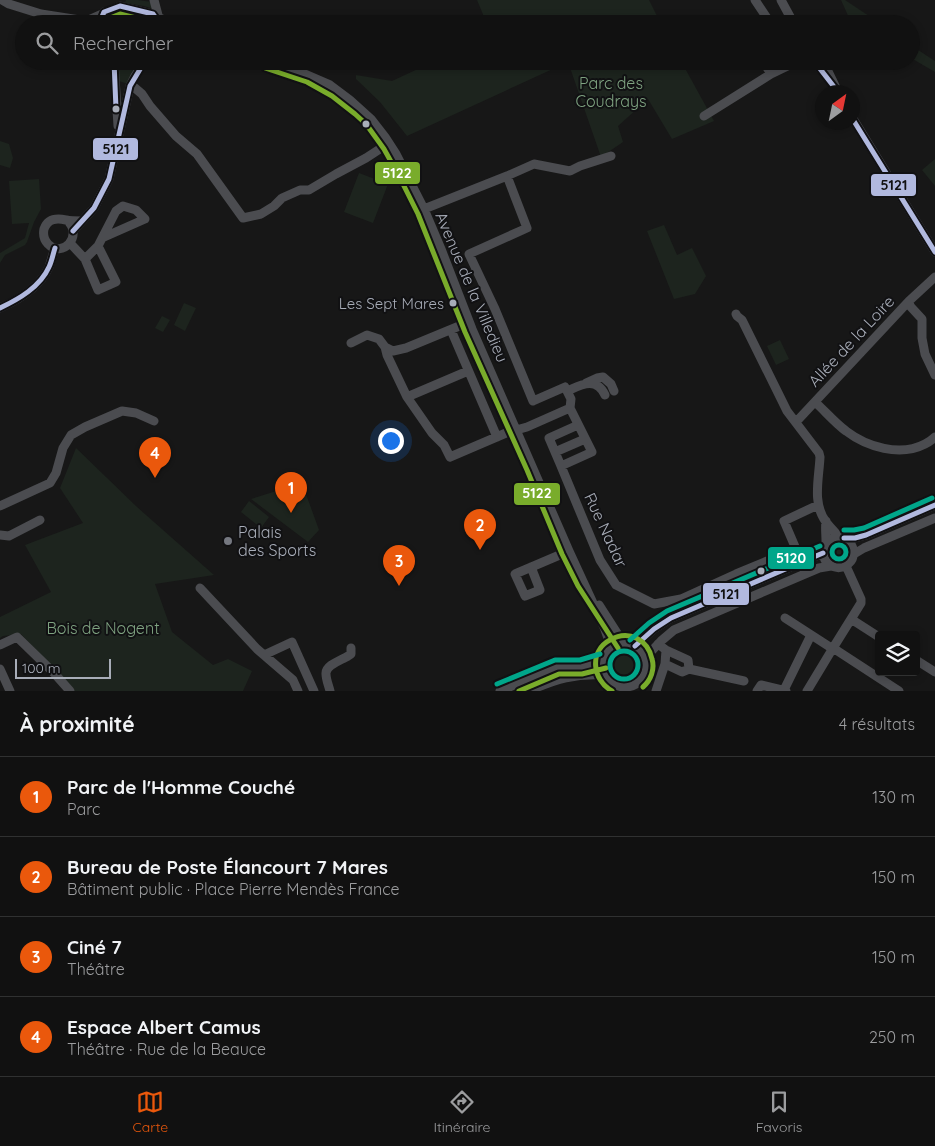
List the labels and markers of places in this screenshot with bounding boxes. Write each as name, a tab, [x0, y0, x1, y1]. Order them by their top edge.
unlabelled marker	[111, 104, 121, 114]
unlabelled marker	[361, 119, 371, 129]
place label: Les Sept Mares	[339, 294, 444, 313]
marker: Les Sept Mares	[448, 298, 458, 308]
pin: 4	[139, 437, 171, 478]
pin: 1	[275, 472, 307, 513]
pin: 2	[464, 509, 496, 550]
place label: Palais des Sports	[238, 522, 316, 560]
marker: Palais des Sports	[222, 535, 234, 547]
pin: 3	[383, 545, 415, 586]
unlabelled marker	[756, 566, 766, 576]

